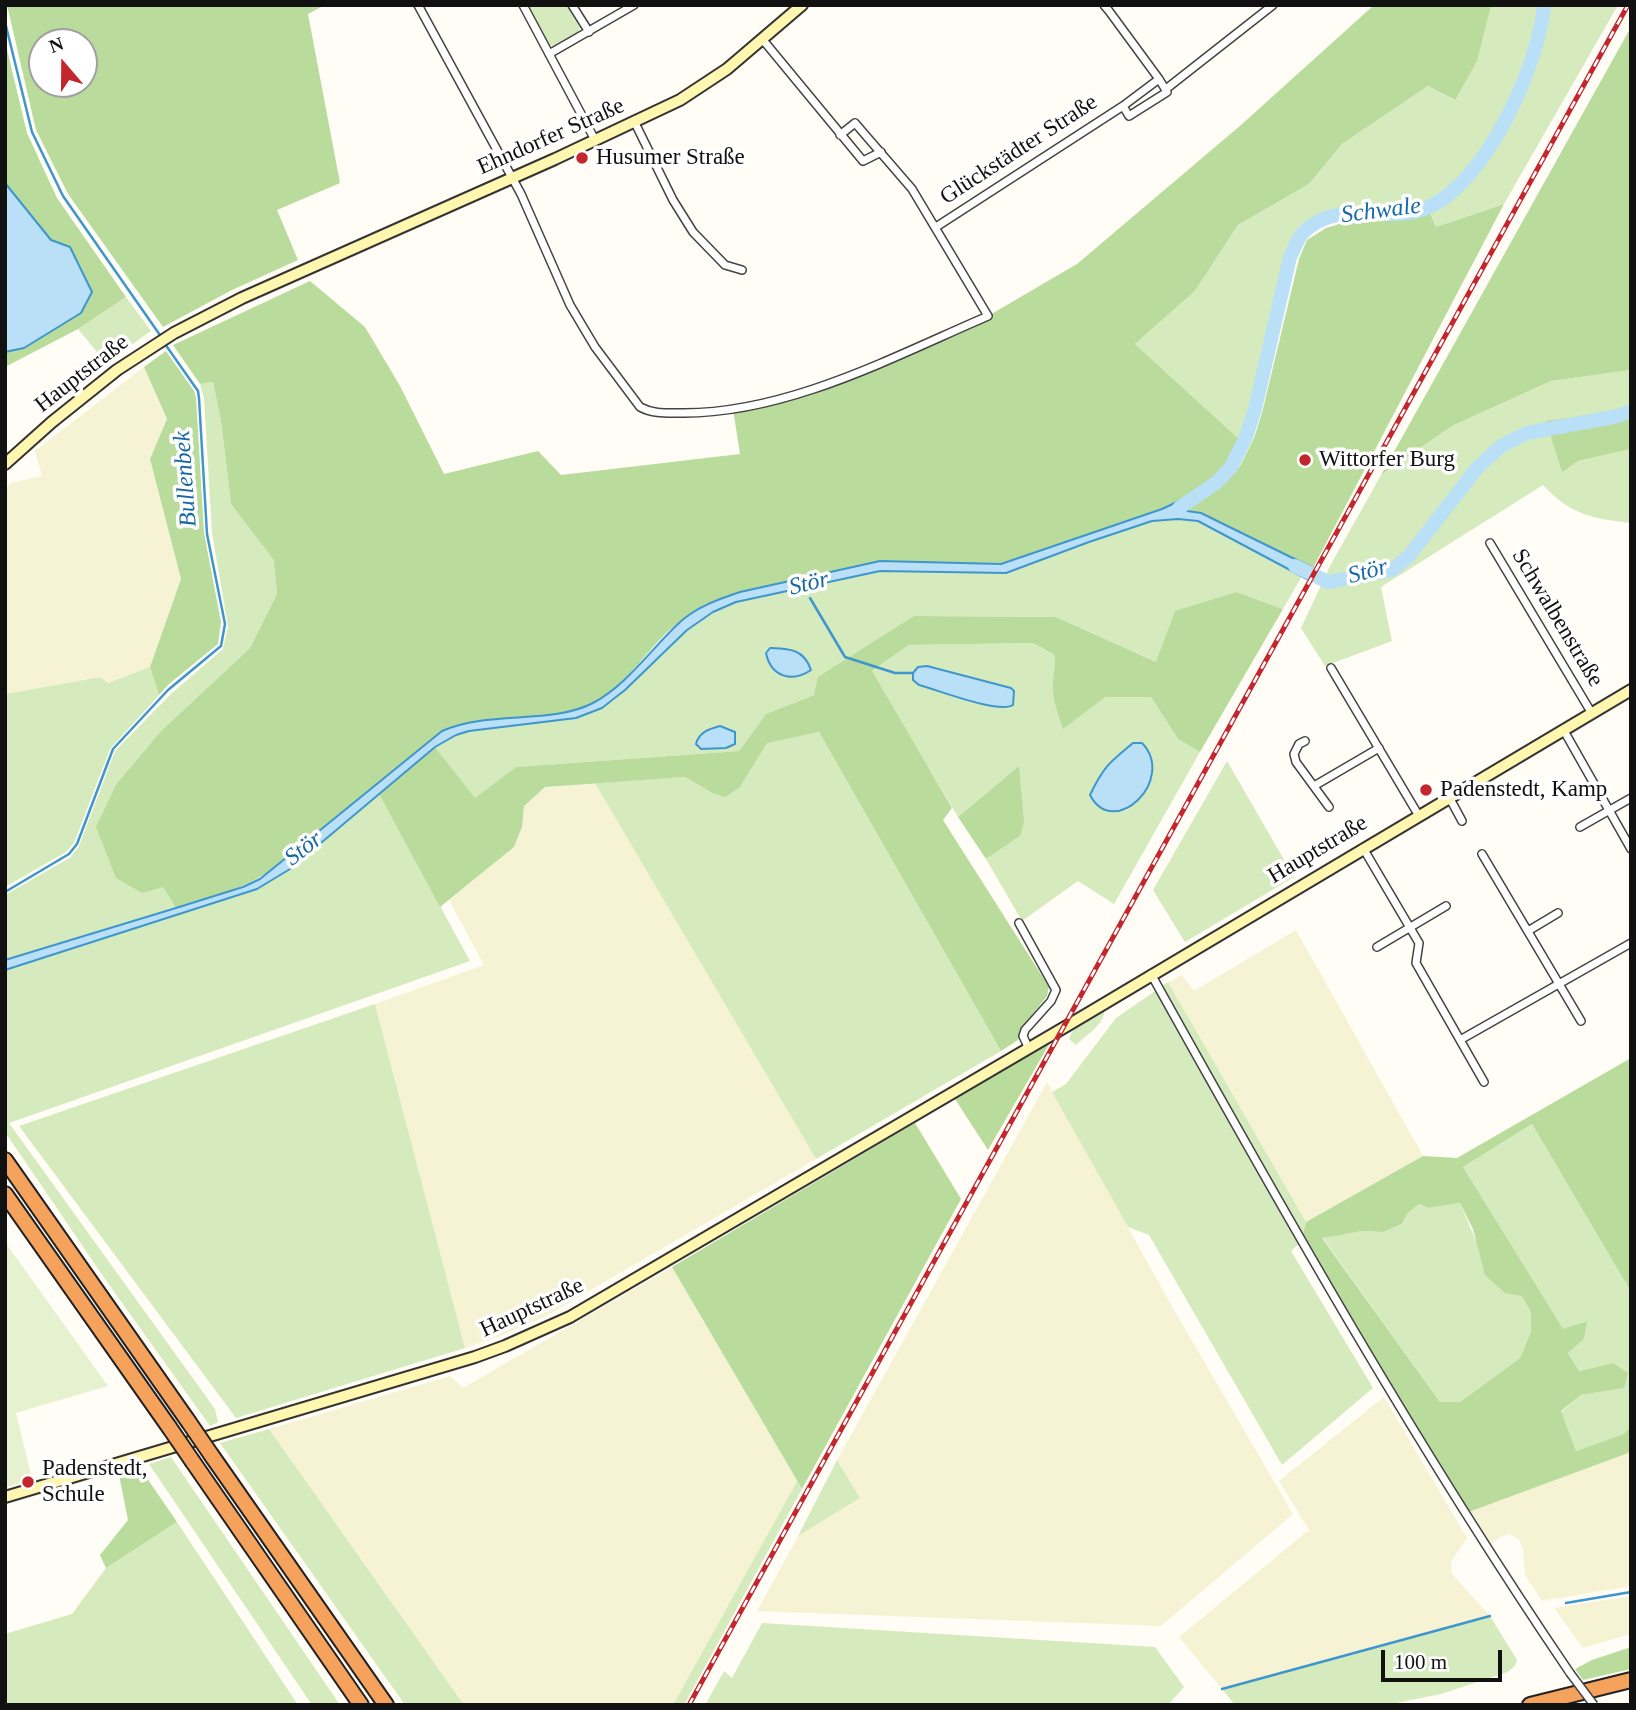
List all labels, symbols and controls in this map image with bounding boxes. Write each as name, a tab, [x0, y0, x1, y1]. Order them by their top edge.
north arrow	[28, 28, 98, 98]
text: N	[46, 32, 66, 57]
street label: Glückstädter Straße	[935, 89, 1103, 211]
street label: Ehndorfer Straße	[473, 92, 629, 182]
place label: Husumer Straße	[596, 144, 745, 172]
marker: Husumer Straße	[574, 150, 590, 166]
water label: Schwale	[1340, 192, 1422, 230]
street label: Hauptstraße	[30, 329, 134, 419]
water label: Bullenbek	[168, 430, 204, 528]
place label: Wittorfer Burg	[1319, 446, 1455, 474]
marker: Wittorfer Burg	[1297, 452, 1313, 468]
street label: Schwalbenstraße	[1505, 544, 1609, 692]
water label: Stör	[1345, 553, 1391, 591]
water label: Stör	[786, 565, 832, 603]
place label: Padenstedt, Kamp	[1440, 776, 1607, 804]
marker: Padenstedt, Kamp	[1418, 782, 1434, 798]
street label: Hauptstraße	[1263, 810, 1373, 890]
water label: Stör	[279, 825, 329, 873]
street label: Hauptstraße	[476, 1272, 588, 1344]
place label: Padenstedt, Schule	[42, 1455, 147, 1509]
marker: Padenstedt, Schule	[20, 1474, 36, 1490]
scale bar	[1384, 1636, 1505, 1680]
text: 100 m	[1394, 1650, 1447, 1674]

